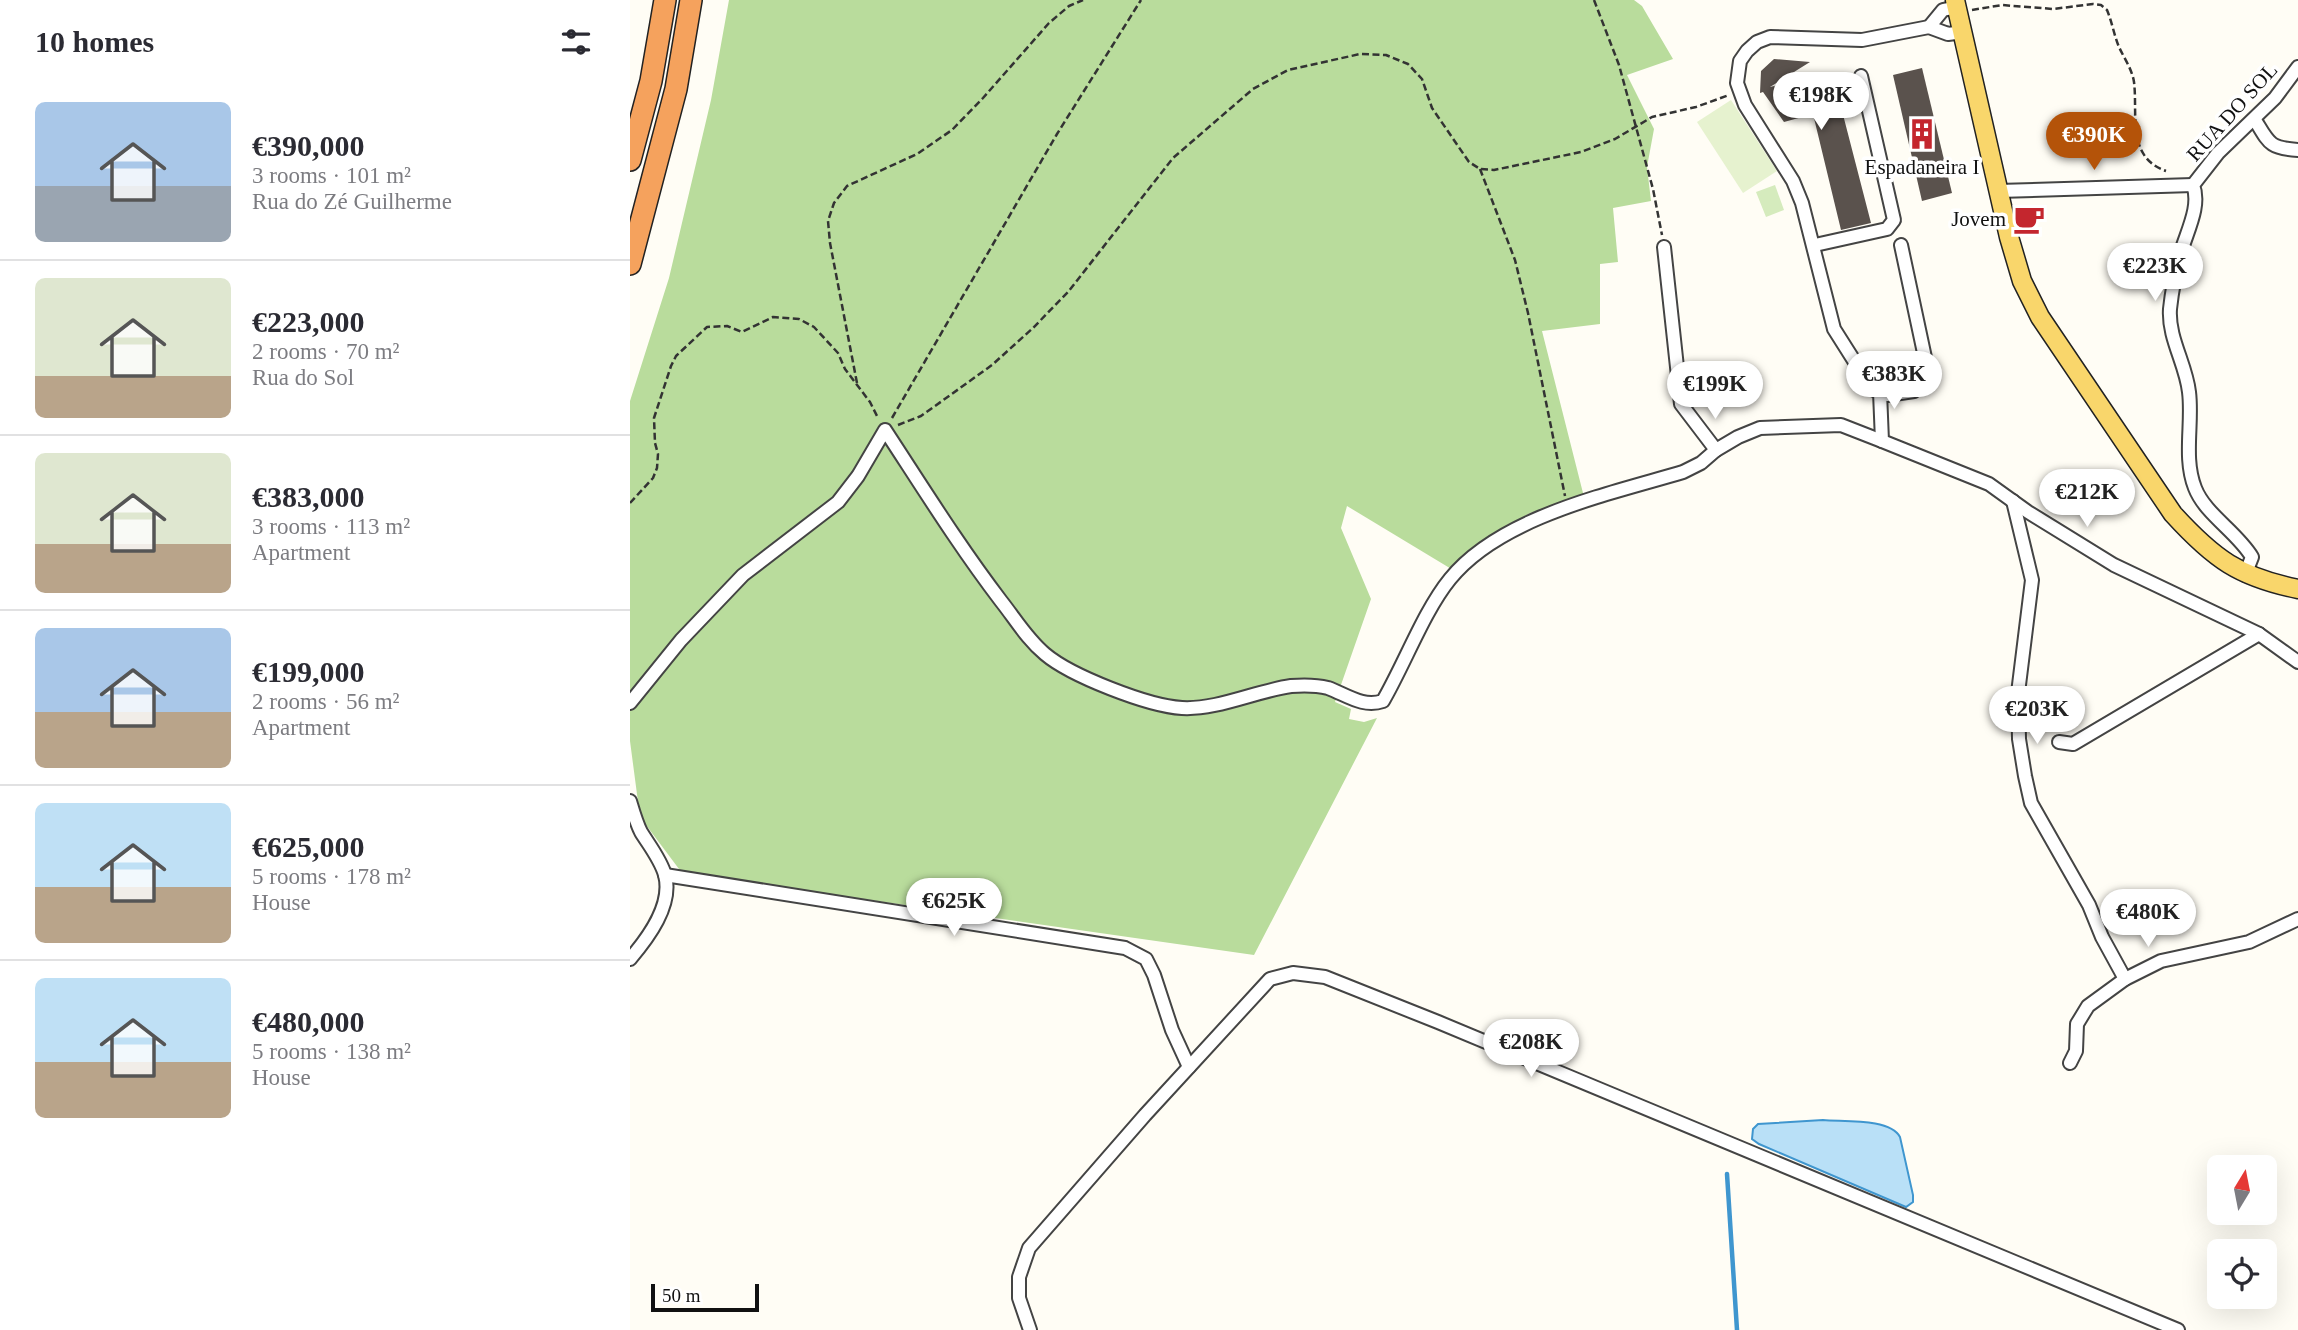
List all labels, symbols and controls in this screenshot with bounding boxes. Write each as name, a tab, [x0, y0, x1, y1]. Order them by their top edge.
icon: filters	[557, 23, 595, 61]
text: 10 homes	[35, 25, 154, 58]
street label: RUA DO SOL	[2182, 58, 2282, 166]
pin: €198K	[1772, 72, 1870, 132]
text: €198K	[1789, 82, 1853, 107]
pin: €390K	[2045, 113, 2143, 172]
building icon: Espadaneira I	[1905, 117, 1939, 151]
text: €390K	[2062, 122, 2126, 147]
text: €390,000	[252, 129, 365, 162]
icon: home	[91, 130, 175, 214]
place label: Espadaneira I	[1865, 155, 1979, 179]
text: 3 rooms · 101 m²	[252, 163, 411, 188]
text: Rua do Zé Guilherme	[252, 189, 452, 214]
cafe icon: Jovem	[2012, 202, 2046, 236]
place label: Jovem	[1951, 207, 2006, 231]
pin: €223K	[2106, 244, 2204, 303]
text: €223K	[2123, 253, 2187, 278]
text: €223,000	[252, 305, 365, 338]
icon: home	[91, 306, 175, 390]
text: 2 rooms · 70 m²	[252, 339, 399, 364]
pin: €383K	[1845, 352, 1943, 411]
text: €383K	[1862, 361, 1926, 386]
pin: €199K	[1666, 362, 1764, 421]
text: Rua do Sol	[252, 365, 354, 390]
text: €199K	[1683, 371, 1747, 396]
pin: €212K	[2038, 470, 2136, 529]
text: €212K	[2055, 479, 2119, 504]
text: €383,000	[252, 480, 365, 513]
icon: home	[91, 481, 175, 565]
text: 3 rooms · 113 m²	[252, 514, 410, 539]
text: Apartment	[252, 540, 350, 565]
text: €199,000	[252, 655, 365, 688]
icon: home	[91, 656, 175, 740]
pin: €203K	[1988, 686, 2086, 746]
text: 2 rooms · 56 m²	[252, 689, 399, 714]
text: €203K	[2005, 696, 2069, 721]
text: Apartment	[252, 715, 350, 740]
text: €625,000	[252, 830, 365, 863]
icon: home	[91, 831, 175, 915]
text: 5 rooms · 178 m²	[252, 864, 411, 889]
pin: €625K	[905, 878, 1003, 938]
text: €625K	[922, 888, 986, 913]
text: House	[252, 890, 311, 915]
pin: €480K	[2099, 890, 2197, 949]
text: €480K	[2116, 899, 2180, 924]
text: €480,000	[252, 1005, 365, 1038]
icon: home	[91, 1006, 175, 1090]
pin: €208K	[1482, 1020, 1580, 1079]
text: €208K	[1499, 1029, 1563, 1054]
text: 5 rooms · 138 m²	[252, 1039, 411, 1064]
text: House	[252, 1065, 311, 1090]
north arrow	[2207, 1155, 2277, 1225]
map controls	[2207, 1155, 2277, 1309]
button: locate	[2207, 1239, 2277, 1309]
scale bar	[651, 1281, 760, 1313]
text: 50 m	[662, 1285, 701, 1306]

